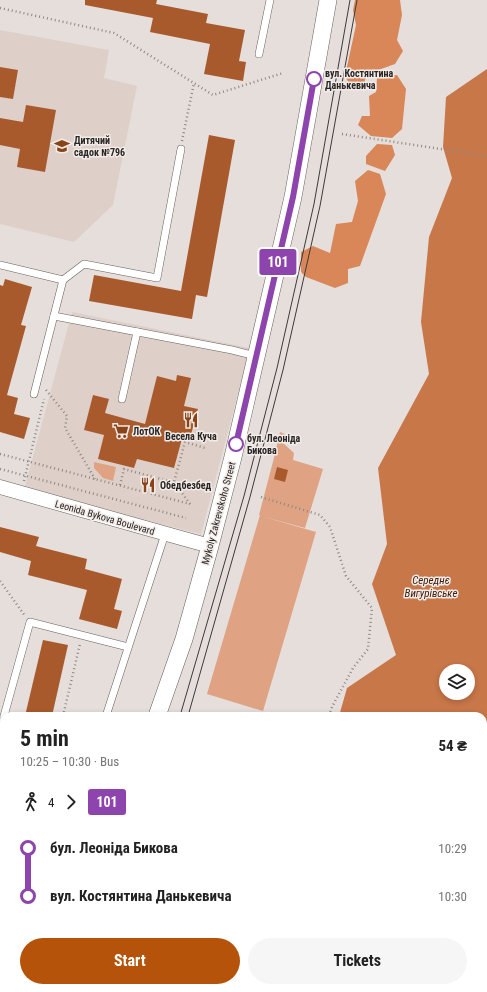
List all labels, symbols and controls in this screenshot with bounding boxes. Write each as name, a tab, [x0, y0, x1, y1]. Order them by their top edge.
place label: вул. Костянтина Данькевича	[325, 68, 393, 91]
marker: вул. Костянтина Данькевича	[306, 71, 322, 87]
place label: Дитячий садок №796	[74, 135, 125, 158]
school or university icon: Дитячий садок №796	[53, 137, 71, 155]
line badge: 101	[255, 249, 301, 275]
text: 101	[267, 254, 289, 270]
restaurant icon: Весела Куча	[182, 411, 200, 429]
supermarket icon: ЛотОК	[112, 422, 130, 440]
place label: ЛотОК	[133, 426, 161, 437]
place label: Весела Куча	[165, 431, 217, 442]
place label: бул. Леоніда Бикова	[247, 433, 301, 456]
marker: бул. Леоніда Бикова	[228, 436, 244, 452]
street label: Mykoly Zakrevskoho Street	[199, 460, 238, 566]
restaurant icon: Обедбезбед	[139, 476, 157, 494]
place label: Обедбезбед	[160, 480, 212, 491]
street label: Leonida Bykova Boulevard	[54, 498, 156, 537]
water label: Середнє Вигурівське	[405, 574, 457, 600]
map controls	[439, 664, 475, 700]
button: layers	[439, 664, 475, 700]
text: 5 min	[20, 726, 69, 751]
text: 54 ₴	[438, 737, 467, 755]
text: 10:25 – 10:30 · Bus	[20, 754, 119, 769]
icon: walk	[20, 791, 42, 813]
icon: forward	[60, 791, 82, 813]
text: 101	[96, 794, 118, 810]
text: 4	[48, 795, 54, 810]
text: бул. Леоніда Бикова	[50, 839, 178, 857]
text: 10:29	[438, 841, 467, 856]
text: вул. Костянтина Данькевича	[50, 887, 232, 905]
text: 10:30	[438, 889, 467, 904]
button: Start	[20, 938, 240, 984]
button: Tickets	[248, 938, 467, 984]

